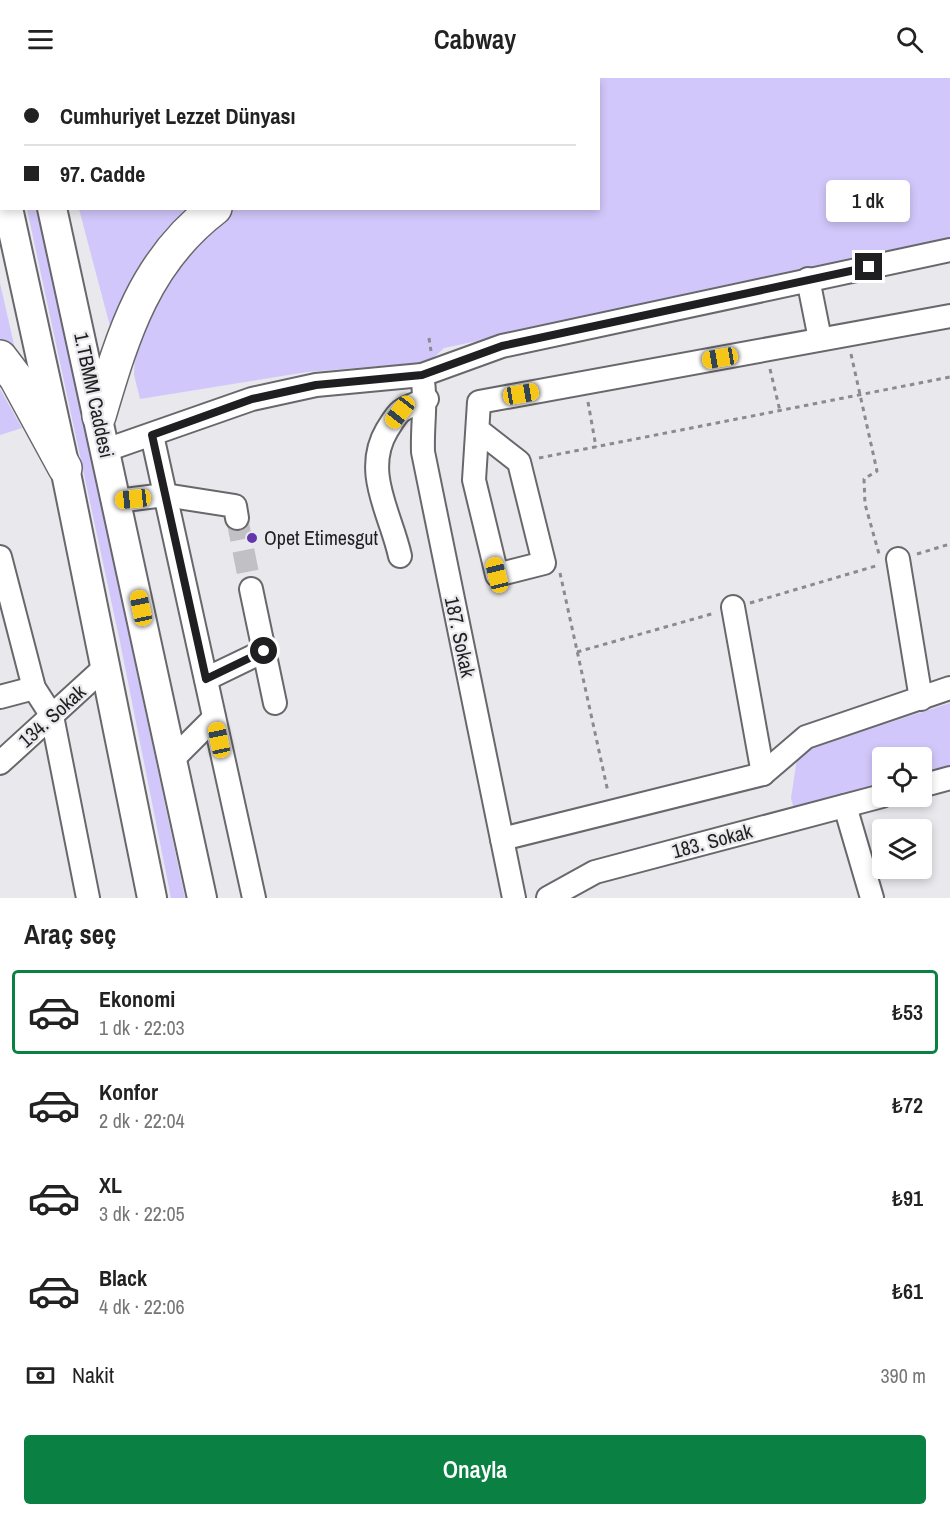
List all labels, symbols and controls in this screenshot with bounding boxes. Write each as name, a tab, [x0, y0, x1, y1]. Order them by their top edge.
text: Cabway	[434, 21, 516, 57]
icon: menu	[24, 23, 57, 56]
icon: search	[893, 23, 926, 56]
text: Cumhuriyet Lezzet Dünyası	[60, 101, 296, 131]
text: 97. Cadde	[60, 159, 145, 189]
callout: 1 dk	[827, 180, 911, 222]
text: 1 dk	[852, 187, 884, 214]
route end	[855, 253, 882, 280]
street label: 1.TBMM Caddesi	[68, 330, 121, 460]
car	[701, 346, 739, 370]
car	[502, 382, 540, 406]
car	[382, 392, 418, 432]
car	[114, 488, 152, 510]
place label: Opet Etimesgut	[264, 524, 378, 551]
marker: Opet Etimesgut	[245, 531, 259, 545]
car	[484, 555, 510, 595]
car	[128, 589, 154, 627]
street label: 187. Sokak	[439, 594, 482, 681]
route start	[250, 637, 277, 664]
street label: 134. Sokak	[12, 678, 92, 753]
car	[206, 721, 232, 759]
map controls	[872, 747, 932, 879]
button: locate	[872, 747, 932, 807]
street label: 183. Sokak	[669, 817, 756, 864]
button: layers	[872, 819, 932, 879]
text: Araç seç	[24, 916, 116, 952]
text: Ekonomi	[99, 984, 175, 1014]
icon: car	[27, 985, 81, 1039]
text: ₺53	[892, 997, 923, 1027]
text: 1 dk · 22:03	[99, 1014, 185, 1041]
text: Konfor	[99, 1077, 158, 1107]
icon: car	[27, 1078, 81, 1132]
text: ₺72	[892, 1090, 923, 1120]
text: 2 dk · 22:04	[99, 1107, 185, 1134]
text: XL	[99, 1170, 122, 1200]
icon: car	[27, 1171, 81, 1225]
text: ₺91	[892, 1183, 923, 1213]
text: 3 dk · 22:05	[99, 1200, 185, 1227]
text: Black	[99, 1263, 147, 1293]
icon: car	[27, 1264, 81, 1318]
text: ₺61	[892, 1276, 923, 1306]
text: 4 dk · 22:06	[99, 1293, 185, 1320]
icon: cash	[24, 1359, 57, 1392]
text: Nakit	[72, 1360, 114, 1390]
text: 390 m	[880, 1362, 926, 1389]
button: Onayla	[24, 1435, 926, 1504]

